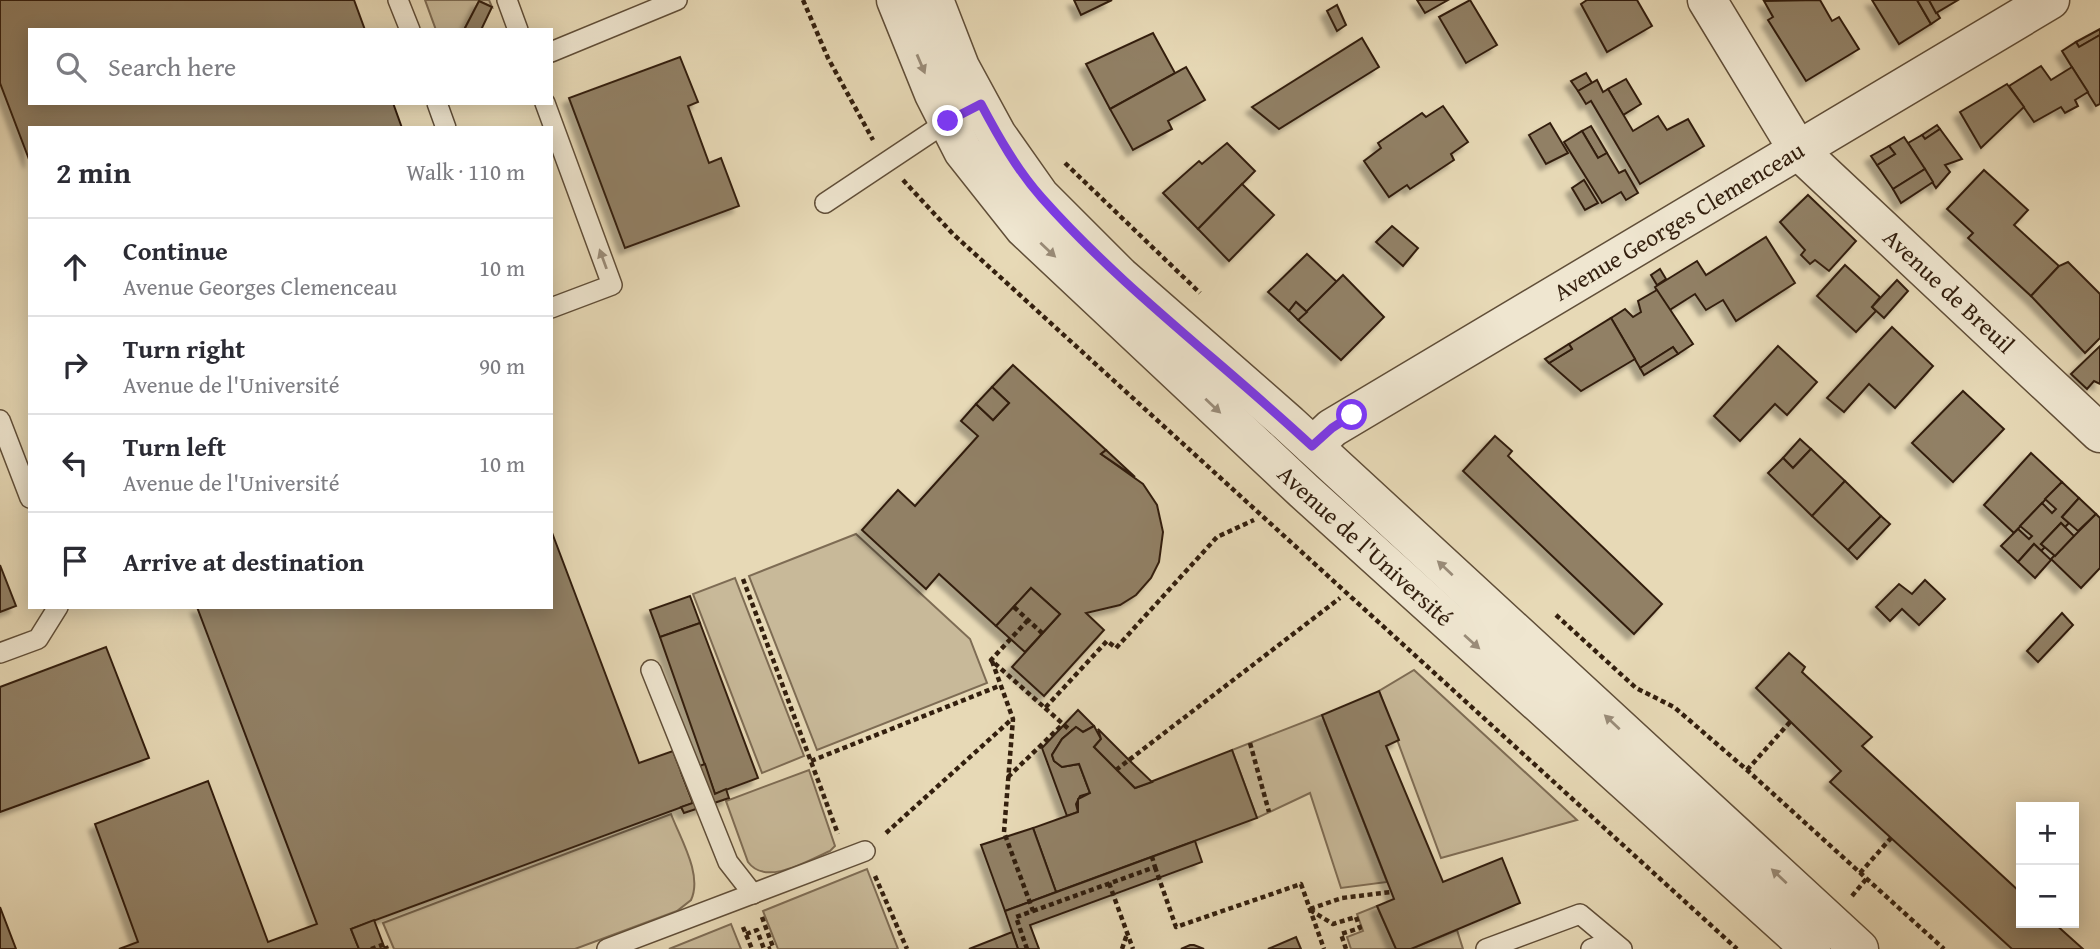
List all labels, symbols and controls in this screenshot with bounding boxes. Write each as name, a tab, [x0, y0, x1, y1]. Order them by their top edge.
search box	[28, 28, 553, 105]
text: Search here	[108, 47, 236, 86]
icon: search	[52, 48, 90, 86]
one-way arrow	[916, 53, 927, 74]
route end	[932, 105, 963, 136]
street label: Avenue Georges Clemenceau	[1547, 132, 1811, 309]
text: 2 min	[56, 150, 131, 194]
text: Walk · 110 m	[406, 155, 525, 188]
street label: Avenue de Breuil	[1875, 220, 2023, 362]
text: Continue	[123, 231, 228, 270]
one-way arrow	[1039, 242, 1057, 258]
icon: ahead	[56, 248, 94, 286]
one-way arrow	[597, 248, 608, 269]
text: 10 m	[479, 251, 525, 284]
text: Avenue Georges Clemenceau	[123, 270, 397, 303]
text: Turn right	[123, 329, 245, 368]
icon: right	[56, 346, 94, 384]
text: 90 m	[479, 349, 525, 382]
text: Avenue de l'Université	[123, 368, 339, 401]
one-way arrow	[1204, 397, 1221, 413]
route start	[1336, 399, 1367, 430]
text: Turn left	[123, 427, 226, 466]
icon: left	[56, 444, 94, 482]
text: 10 m	[479, 447, 525, 480]
street label: Avenue de l'Université	[1270, 457, 1461, 635]
text: Avenue de l'Université	[123, 466, 339, 499]
icon: arrive	[56, 542, 94, 580]
text: Arrive at destination	[123, 542, 364, 581]
one-way arrow	[1437, 560, 1454, 576]
one-way arrow	[1463, 634, 1481, 650]
one-way arrow	[1603, 714, 1621, 730]
map controls	[2016, 802, 2079, 928]
button: +	[2016, 802, 2079, 865]
button: −	[2016, 865, 2079, 928]
one-way arrow	[1771, 869, 1788, 885]

